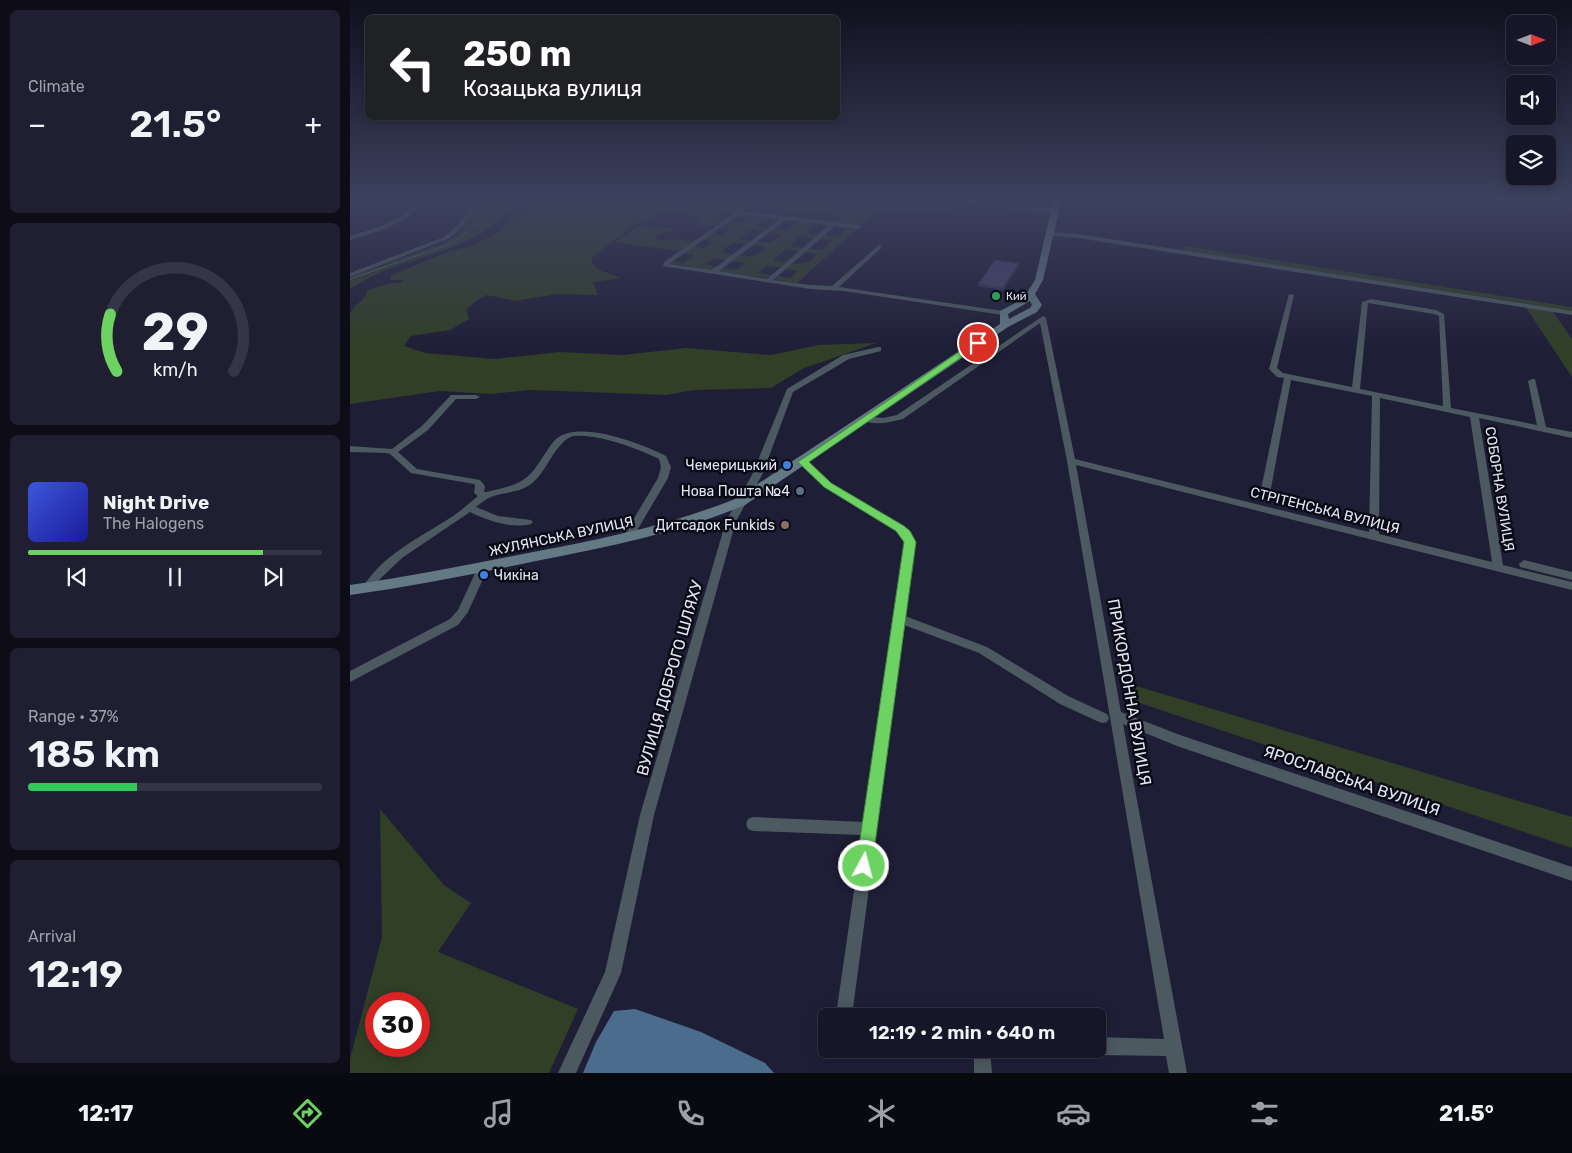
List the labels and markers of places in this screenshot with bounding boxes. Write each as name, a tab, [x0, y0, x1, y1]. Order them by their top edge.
marker: Кий	[990, 290, 1002, 302]
place label: Кий	[1006, 290, 1026, 303]
pin	[957, 322, 999, 364]
place label: Чемерицький	[686, 457, 777, 474]
marker: Чемерицький	[781, 459, 793, 471]
place label: Нова Пошта №4	[681, 483, 790, 500]
marker: Нова Пошта №4	[794, 485, 806, 497]
place label: Дитсадок Funkids	[656, 517, 775, 534]
marker: Дитсадок Funkids	[779, 519, 791, 531]
place label: Чикіна	[494, 567, 539, 584]
marker: Чикіна	[478, 569, 490, 581]

